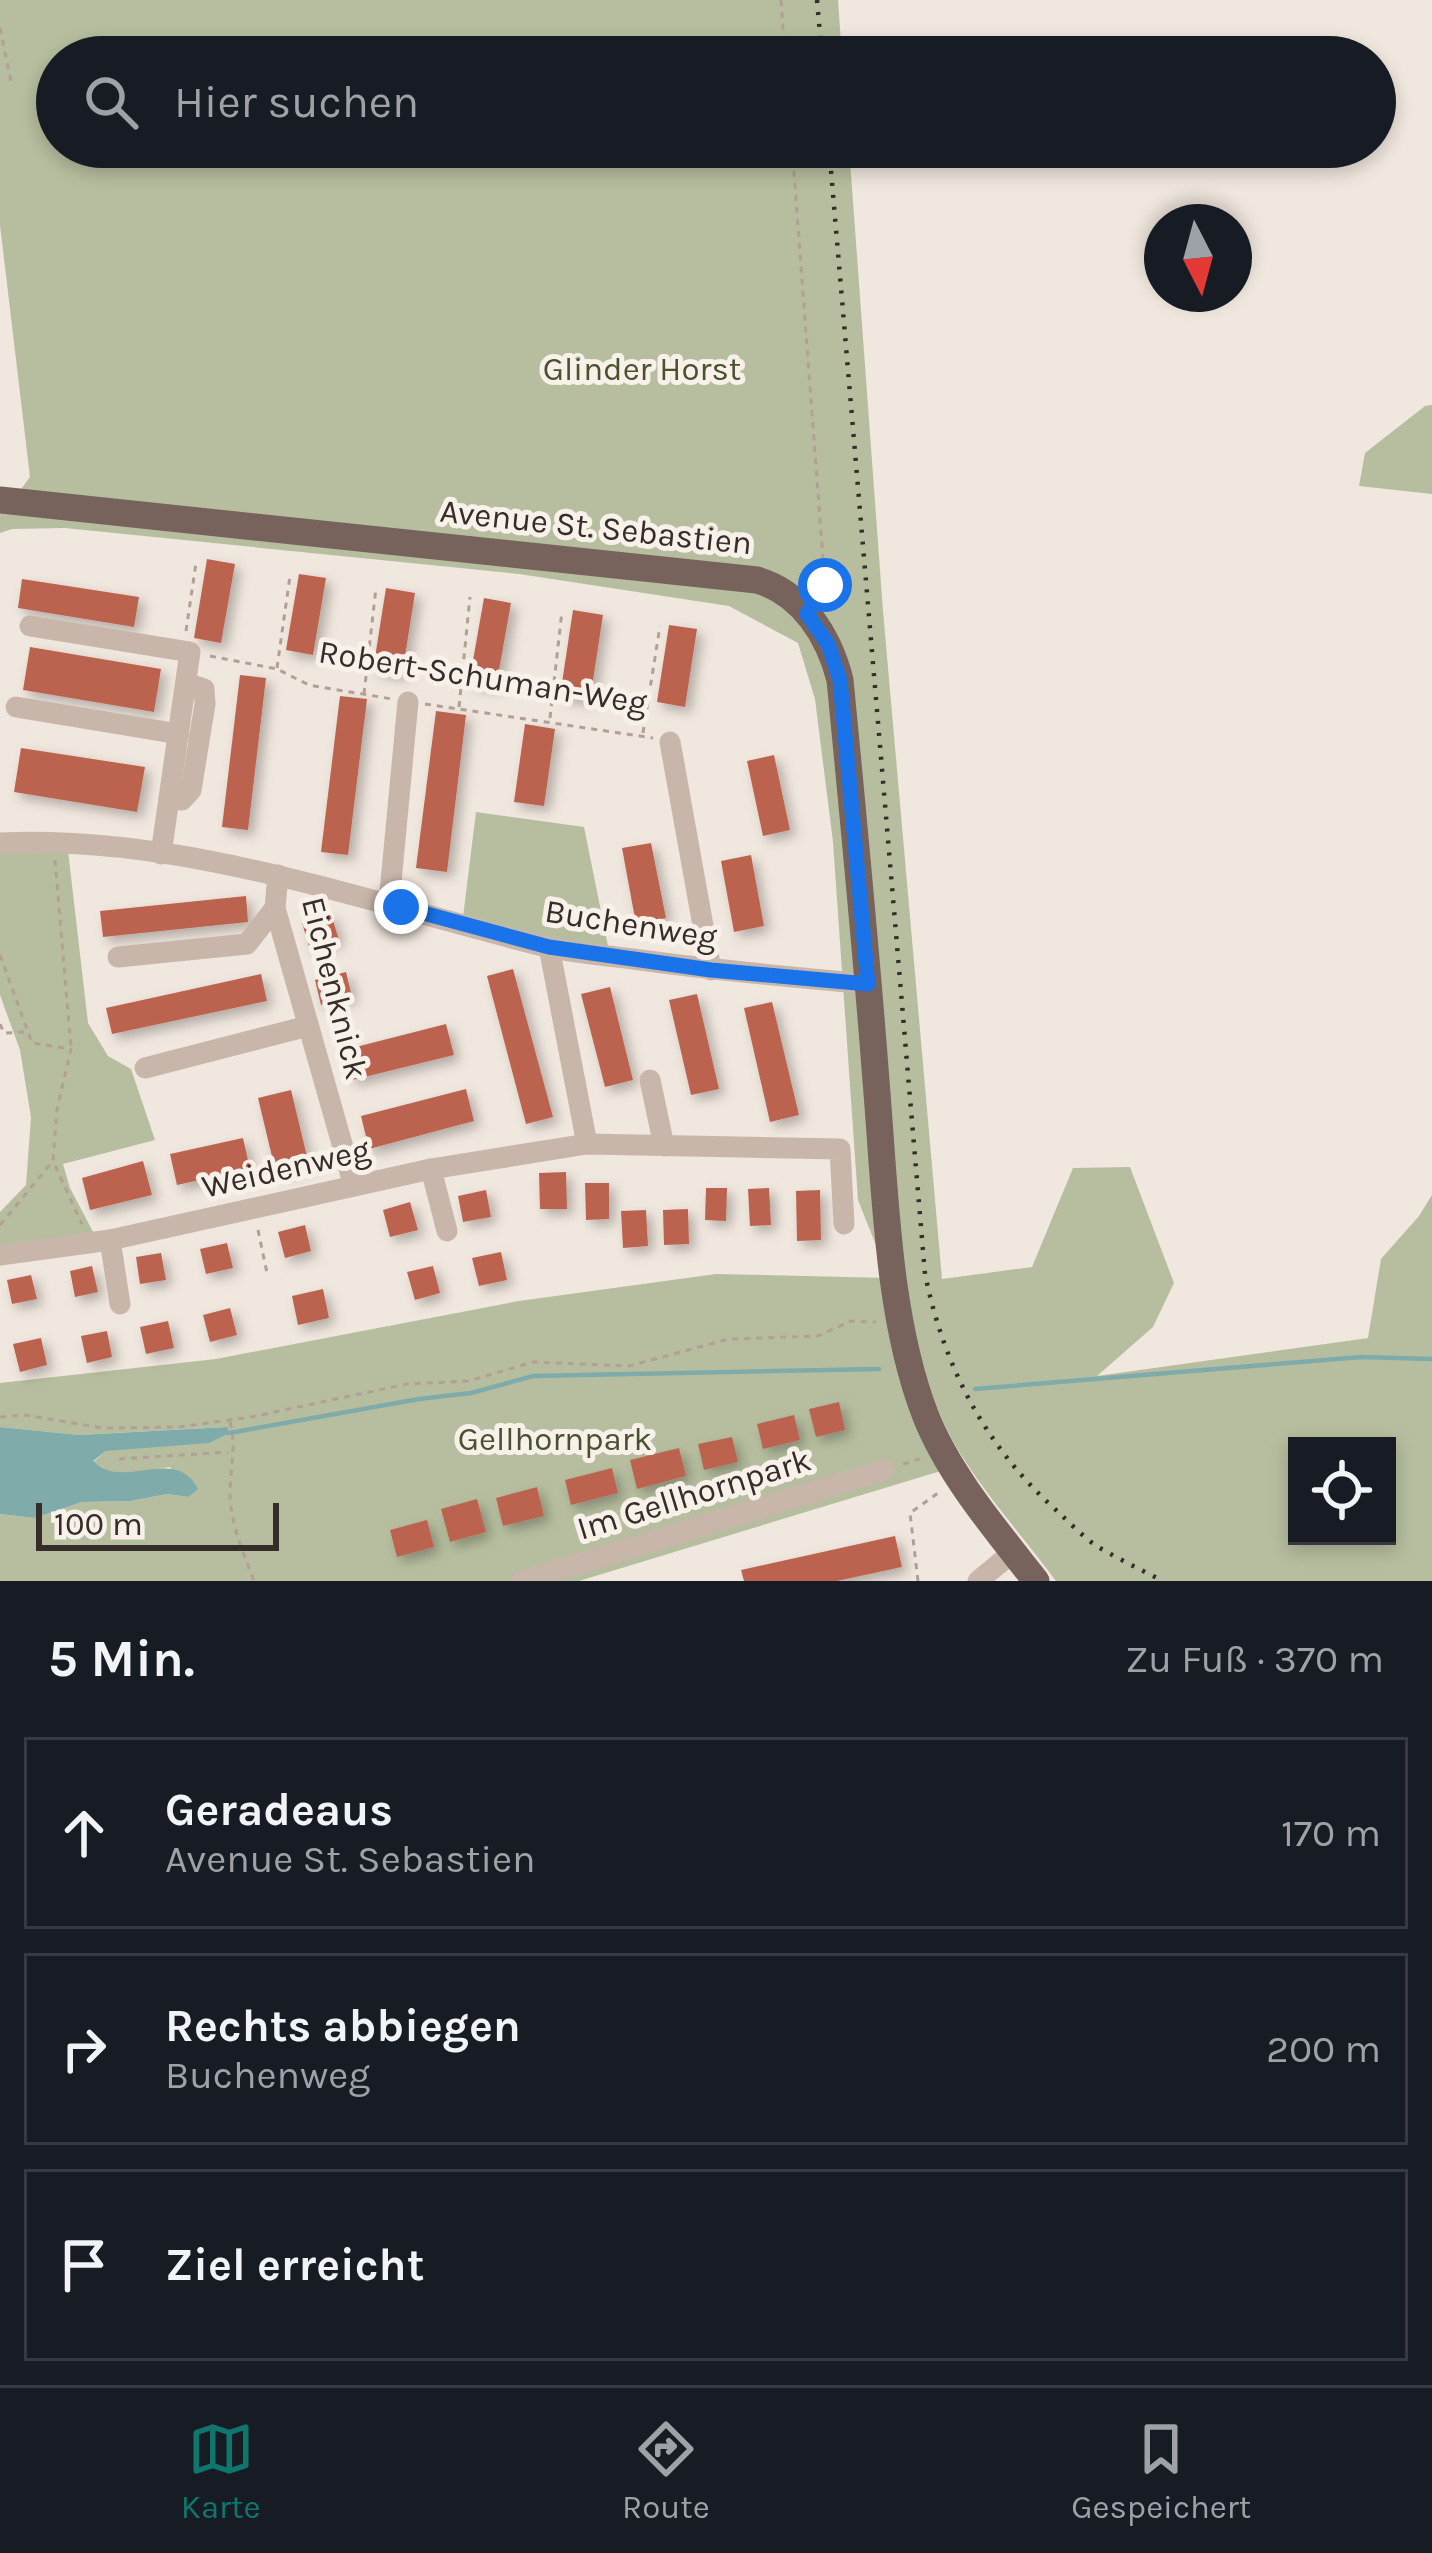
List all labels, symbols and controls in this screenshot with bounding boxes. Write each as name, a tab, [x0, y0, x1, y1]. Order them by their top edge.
search box	[36, 36, 1396, 168]
icon: search	[78, 69, 144, 135]
text: Hier suchen	[174, 76, 419, 128]
north arrow	[1144, 204, 1252, 312]
park label: Glinder Horst	[543, 350, 741, 388]
street label: Avenue St. Sebastien	[438, 492, 754, 562]
route start	[798, 558, 852, 612]
street label: Robert-Schuman-Weg	[316, 632, 650, 722]
route end	[374, 880, 428, 934]
street label: Buchenweg	[542, 892, 720, 956]
street label: Eichenknick	[294, 893, 376, 1083]
street label: Weidenweg	[198, 1130, 374, 1206]
park label: Gellhornpark	[458, 1420, 652, 1458]
map controls	[1288, 1437, 1396, 1545]
button: locate	[1288, 1437, 1396, 1545]
street label: Im Gellhornpark	[573, 1440, 815, 1548]
scale bar	[36, 1497, 279, 1550]
text: 100 m	[54, 1505, 143, 1543]
text: 5 Min.	[48, 1629, 195, 1689]
text: Zu Fuß · 370 m	[1125, 1636, 1384, 1682]
text: Geradeaus	[165, 1784, 393, 1836]
icon: ahead	[51, 1800, 117, 1866]
text: 170 m	[1281, 1810, 1381, 1856]
text: Avenue St. Sebastien	[165, 1836, 536, 1882]
text: Rechts abbiegen	[165, 2000, 521, 2052]
icon: right	[51, 2016, 117, 2082]
text: 200 m	[1266, 2026, 1381, 2072]
text: Buchenweg	[165, 2052, 370, 2098]
icon: arrive	[51, 2232, 117, 2298]
text: Ziel erreicht	[165, 2239, 424, 2291]
tab: Karte	[181, 2416, 260, 2526]
tab: Route	[622, 2416, 710, 2526]
tab: Gespeichert	[1071, 2416, 1251, 2526]

